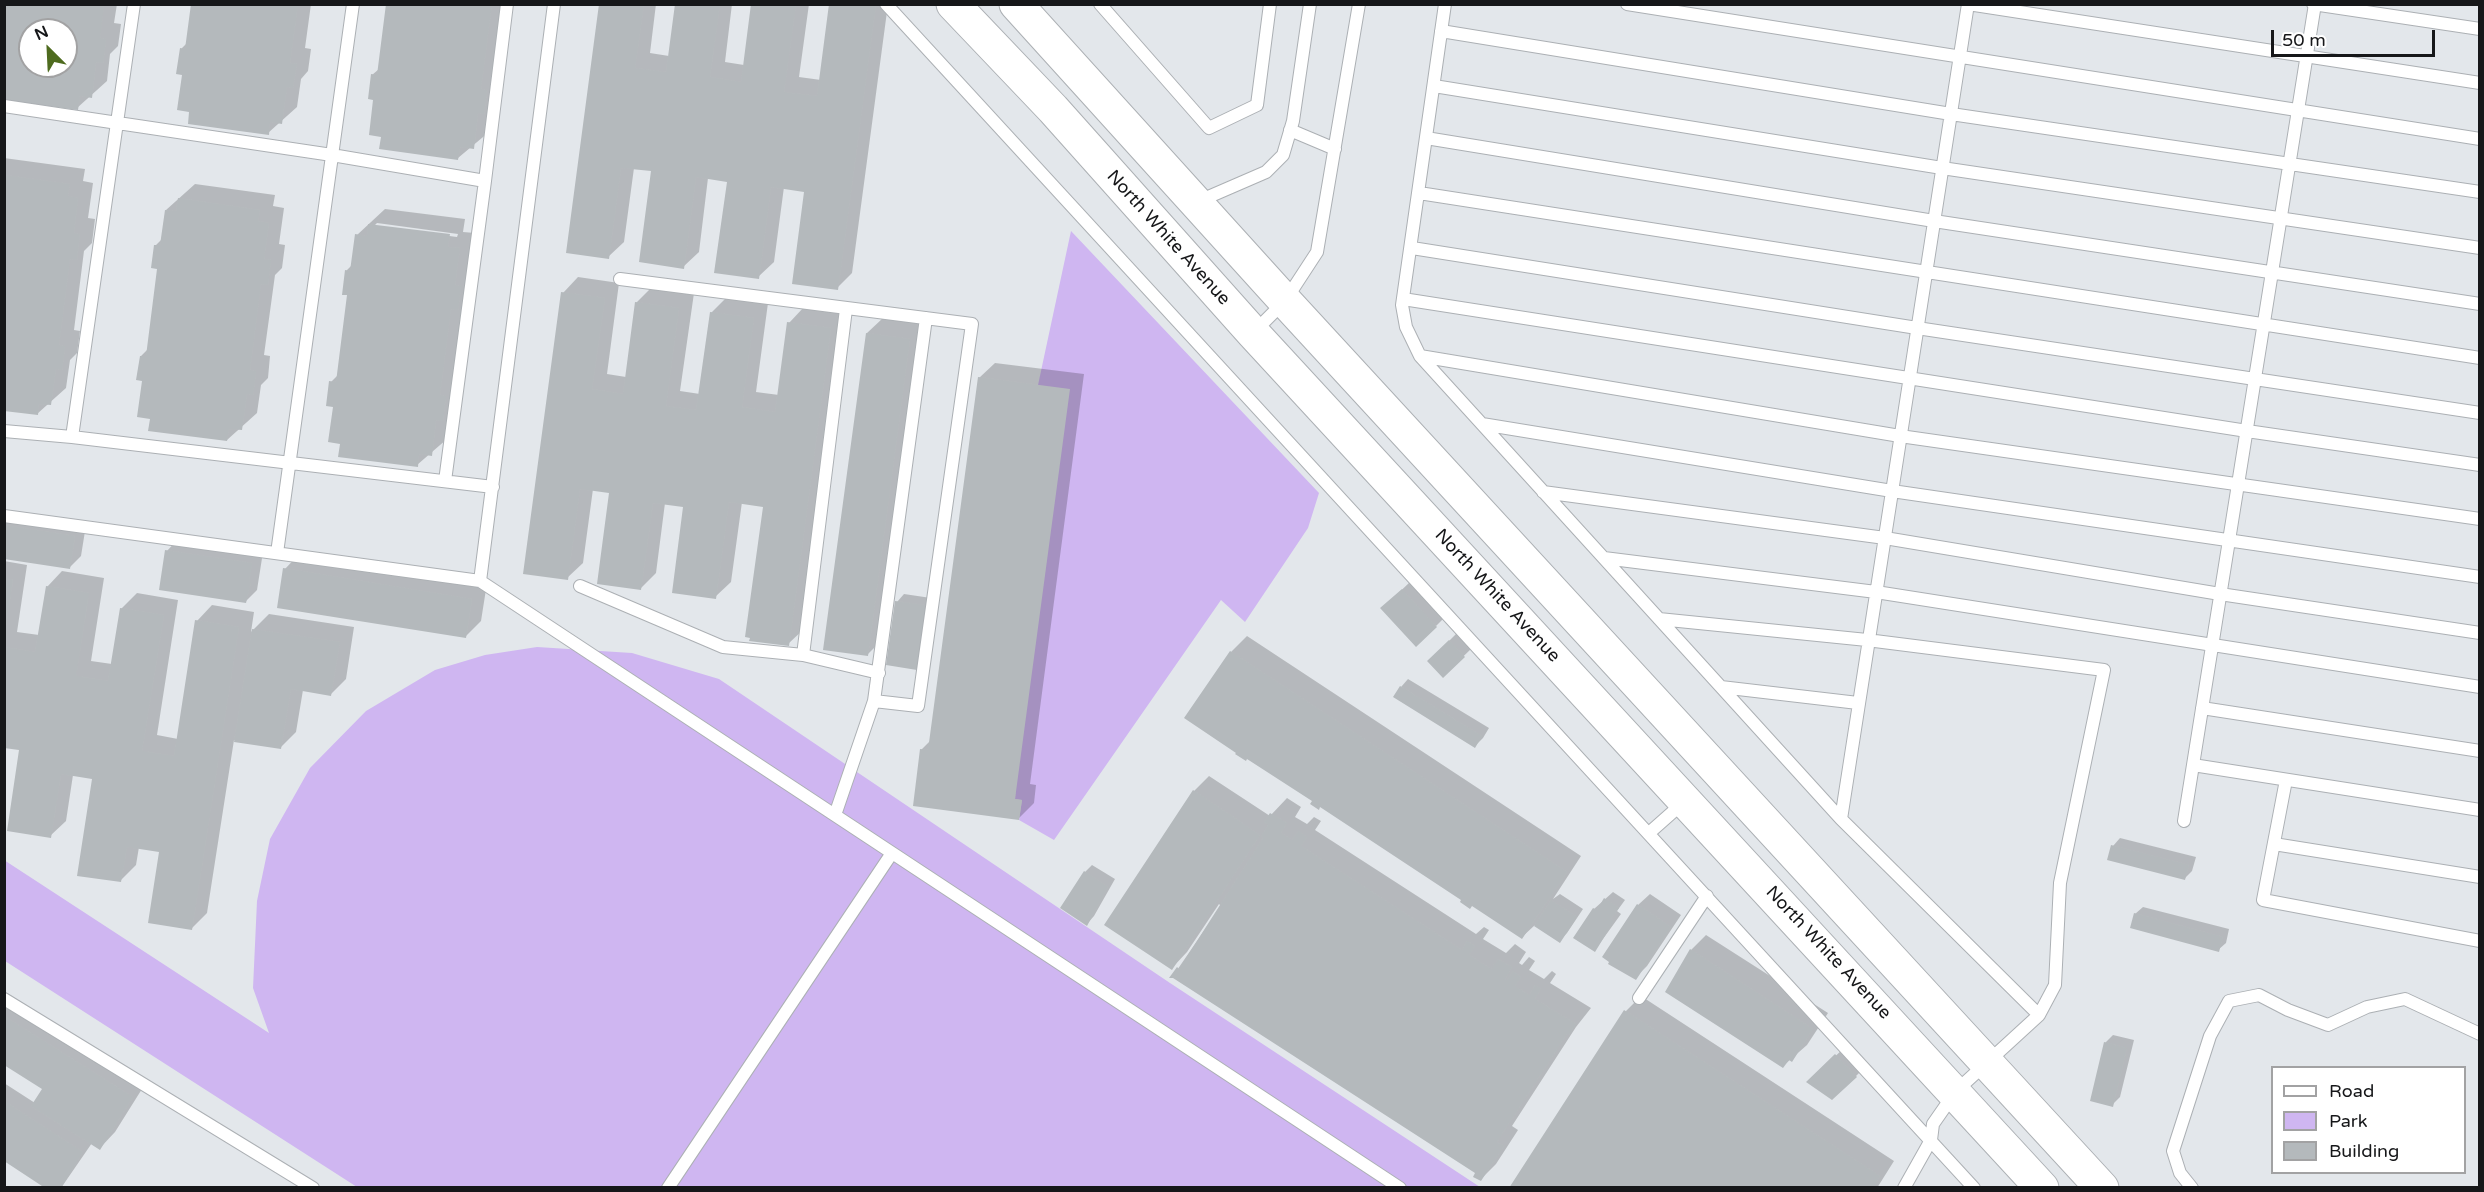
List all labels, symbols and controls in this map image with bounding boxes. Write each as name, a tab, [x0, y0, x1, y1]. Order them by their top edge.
north arrow	[18, 18, 78, 78]
scale bar	[2274, 18, 2438, 56]
text: N	[32, 22, 51, 45]
text: 50 m	[2282, 29, 2326, 51]
street label: North White Avenue	[1102, 166, 1234, 310]
street label: North White Avenue	[1430, 525, 1564, 667]
street label: North White Avenue	[1761, 882, 1895, 1024]
legend	[2271, 1066, 2466, 1174]
text: Road	[2329, 1080, 2374, 1102]
text: Park	[2329, 1110, 2367, 1132]
text: Building	[2329, 1140, 2399, 1162]

